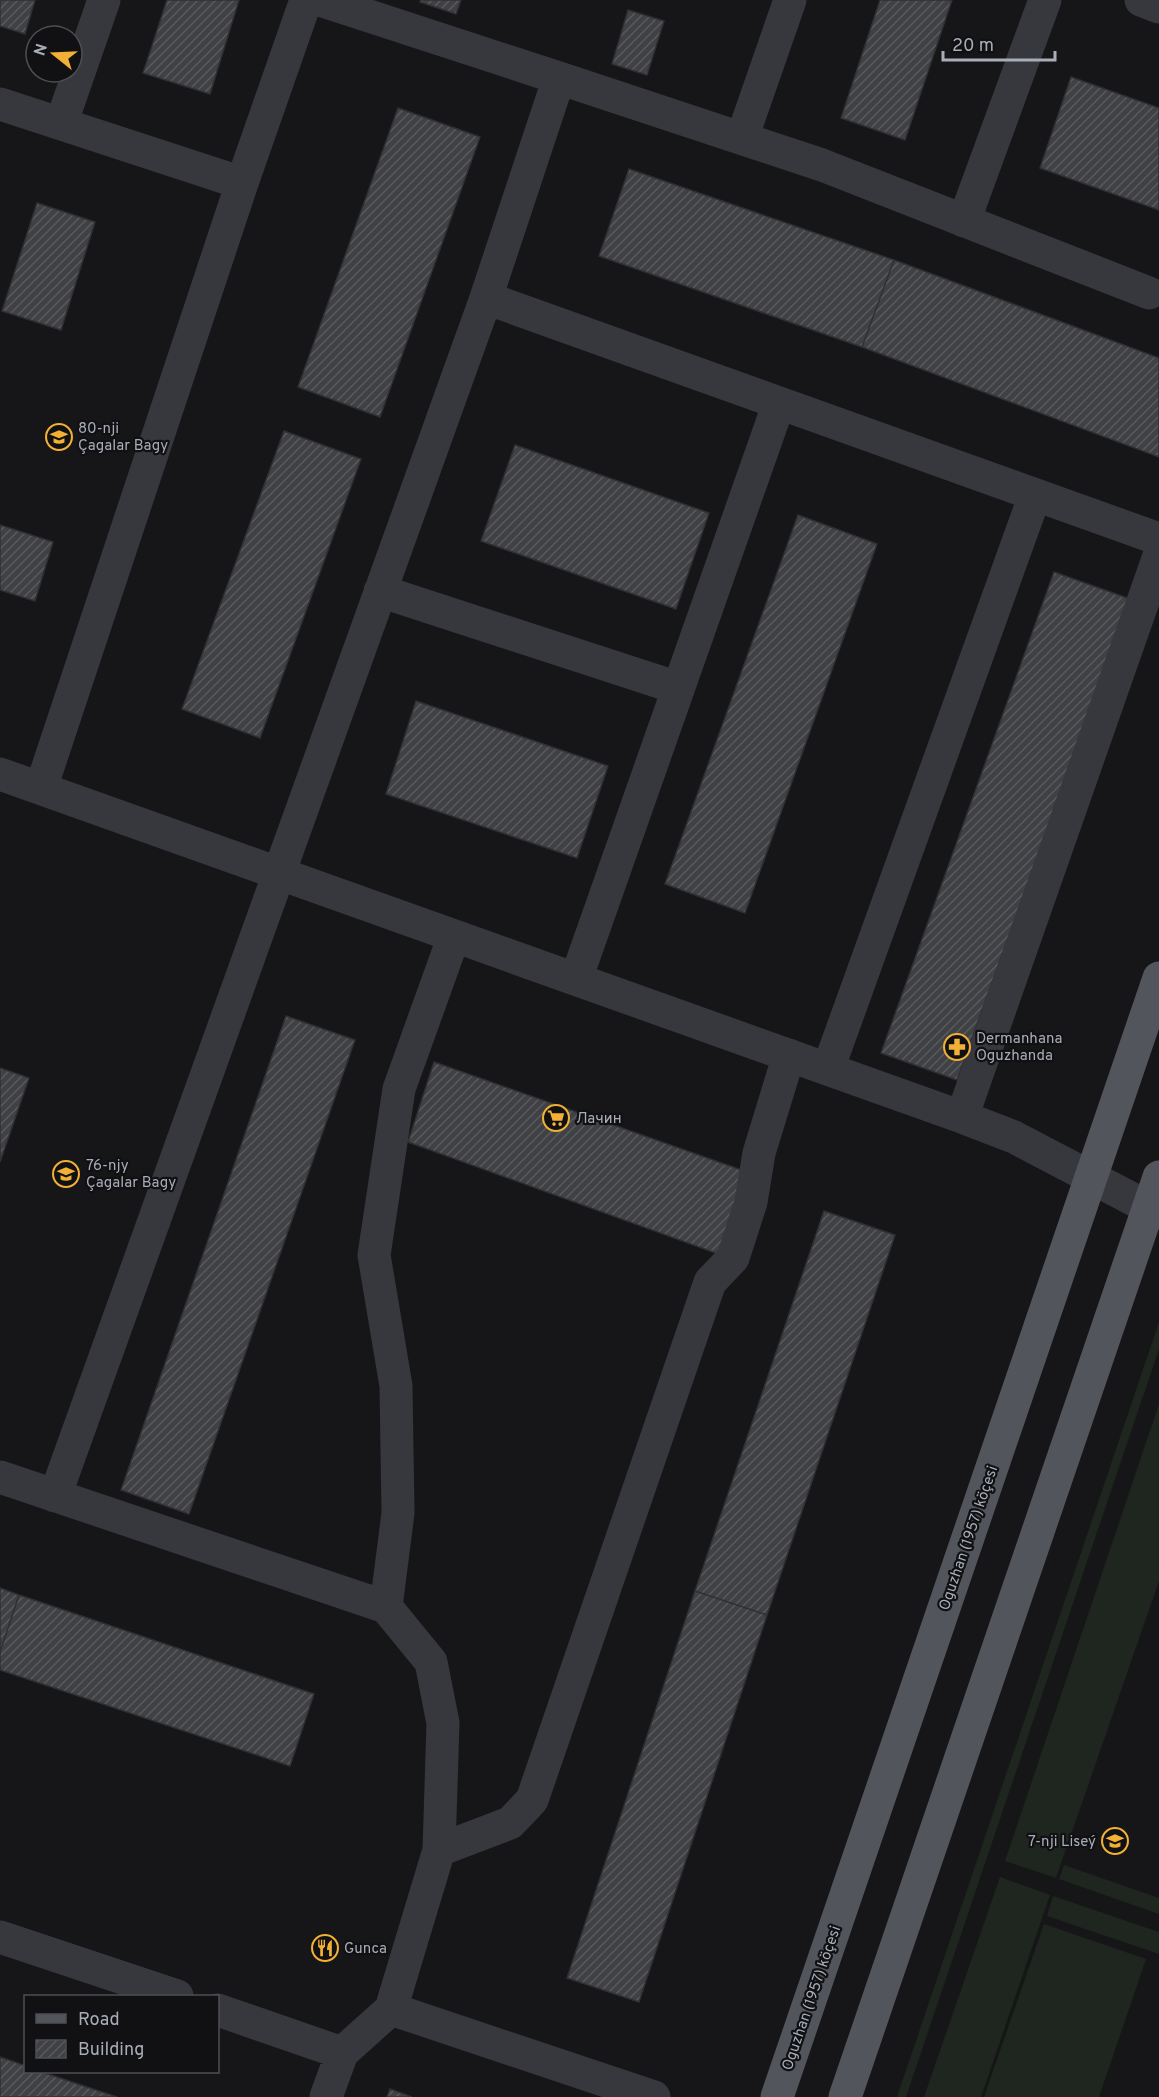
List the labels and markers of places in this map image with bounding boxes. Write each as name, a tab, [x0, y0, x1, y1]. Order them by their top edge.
place label: 80-nji Çagalar Bagy	[78, 420, 168, 456]
school or university icon: 80-nji Çagalar Bagy	[44, 422, 74, 452]
place label: Dermanhana Oguzhanda	[976, 1030, 1062, 1066]
pharmacy icon: Dermanhana Oguzhanda	[942, 1032, 972, 1062]
supermarket icon: Лачин	[541, 1103, 571, 1133]
place label: Лачин	[576, 1110, 622, 1129]
place label: 76-njy Çagalar Bagy	[86, 1157, 176, 1193]
school or university icon: 76-njy Çagalar Bagy	[51, 1159, 81, 1189]
school or university icon: 7-nji Liseý	[1100, 1826, 1130, 1856]
place label: 7-nji Liseý	[1028, 1833, 1096, 1852]
restaurant icon: Gunca	[310, 1933, 340, 1963]
place label: Gunca	[344, 1940, 387, 1959]

